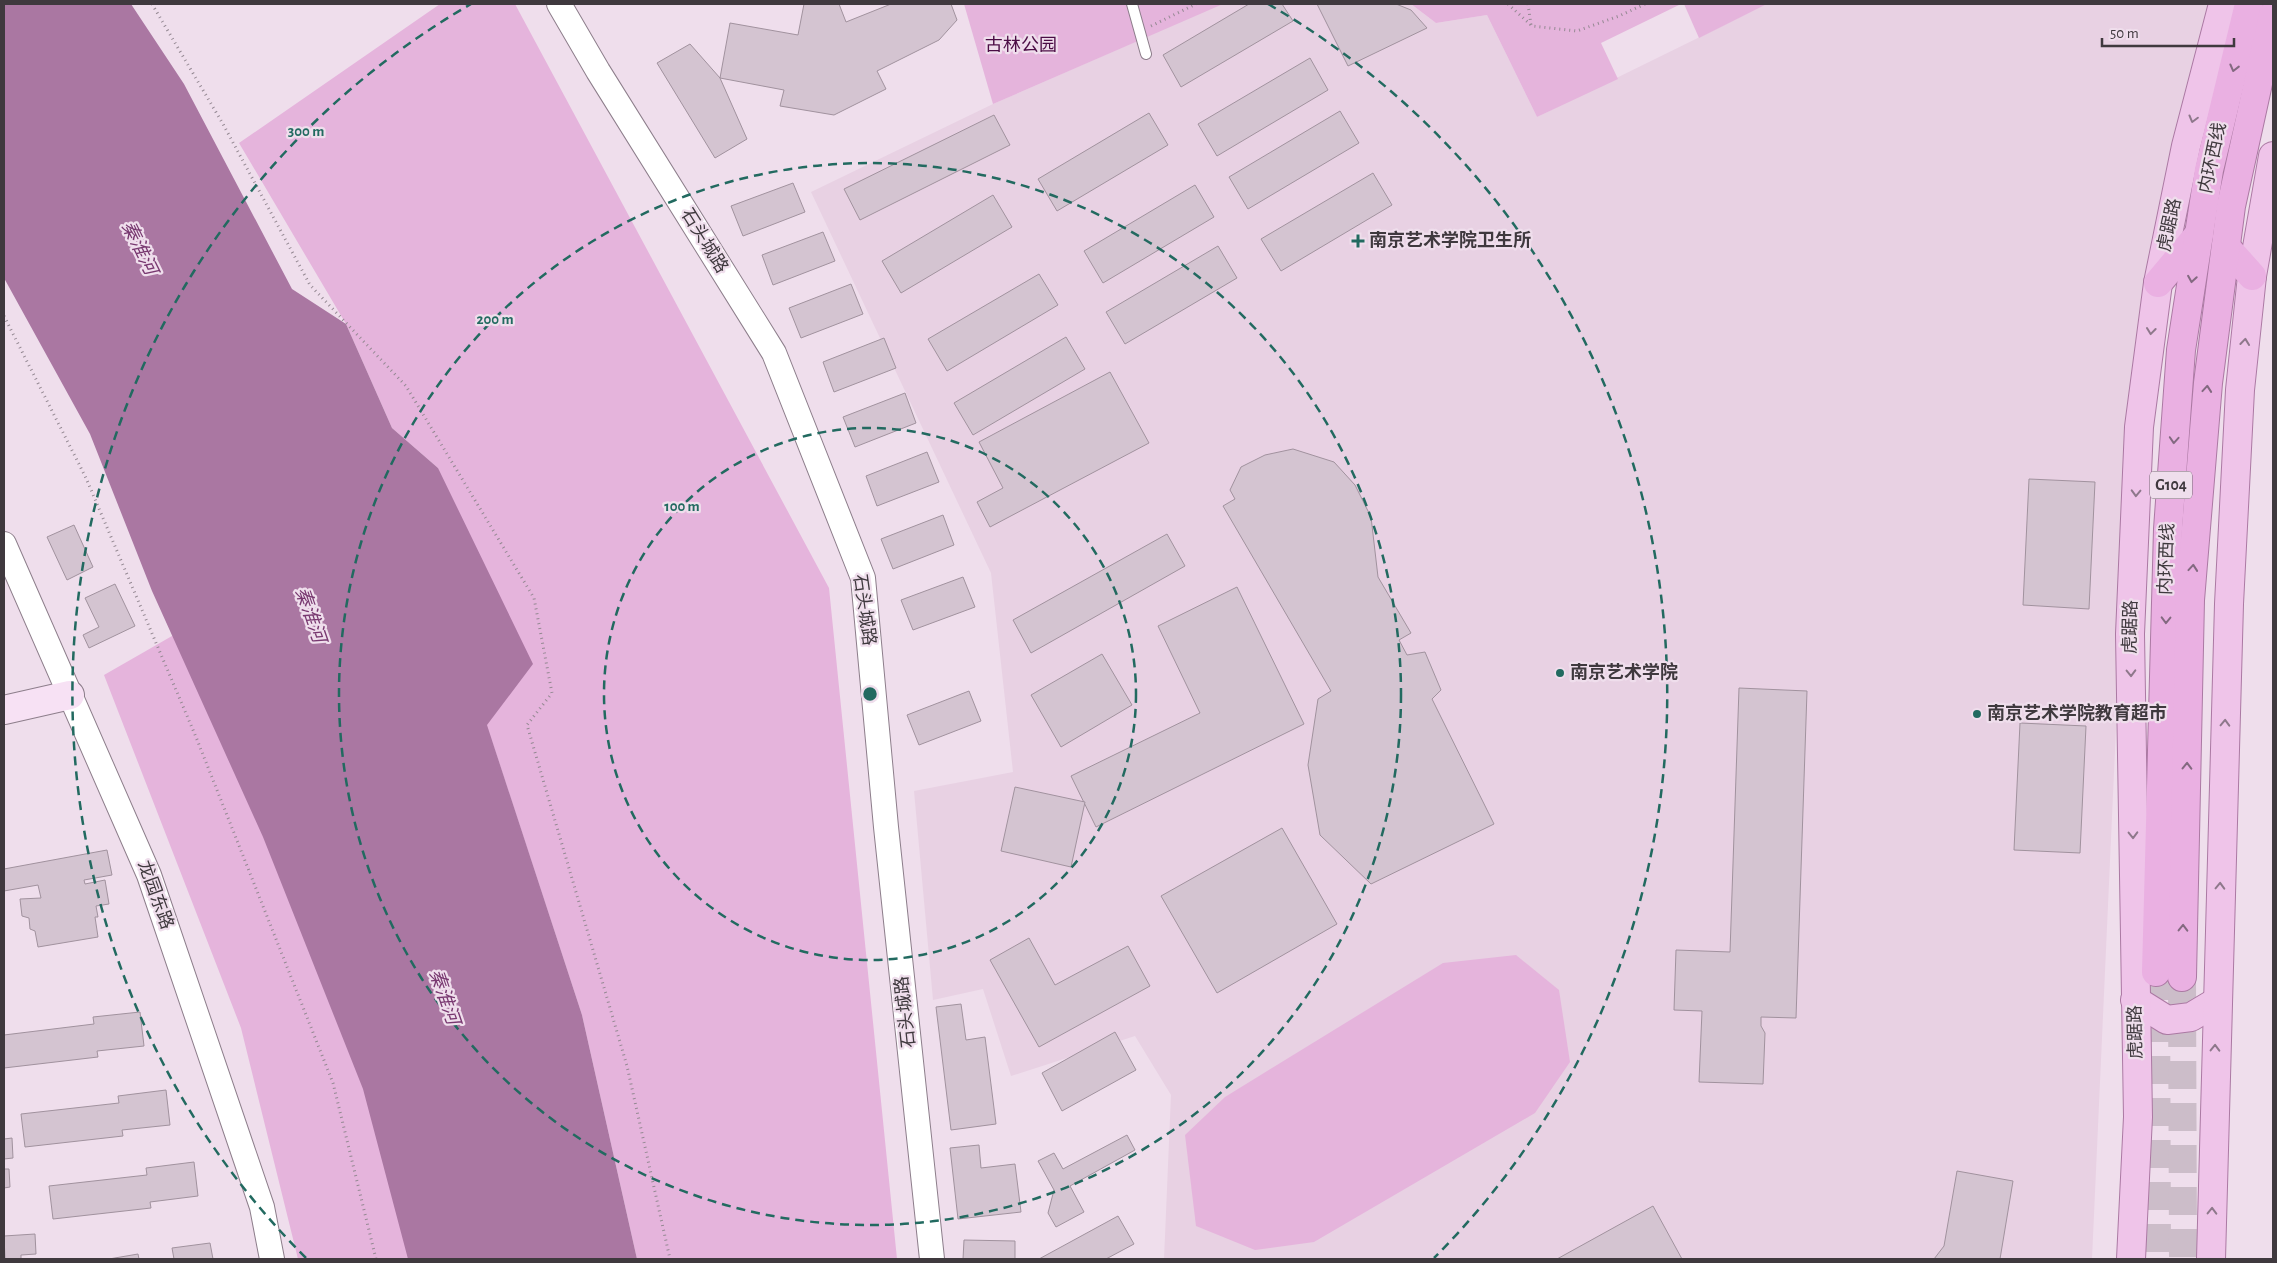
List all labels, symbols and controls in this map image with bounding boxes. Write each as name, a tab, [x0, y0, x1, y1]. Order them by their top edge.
scale bar	[2102, 15, 2234, 47]
text: 50 m	[2110, 26, 2139, 41]
park label: 古林公园	[985, 35, 1057, 55]
one-way arrow	[2229, 64, 2240, 73]
one-way arrow	[2189, 114, 2199, 122]
street label: 内环西线	[2195, 120, 2229, 195]
text: 300 m	[288, 124, 324, 139]
street label: 虎踞路	[2154, 196, 2184, 253]
street label: 石头城路	[677, 205, 732, 276]
water label: 秦淮河	[118, 218, 163, 281]
place label: 南京艺术学院卫生所	[1369, 230, 1531, 250]
marker: 南京艺术学院卫生所	[1351, 234, 1365, 248]
one-way arrow	[2187, 274, 2197, 283]
text: 200 m	[476, 312, 514, 327]
one-way arrow	[2147, 327, 2157, 336]
one-way arrow	[2239, 338, 2250, 346]
one-way arrow	[2202, 385, 2213, 393]
one-way arrow	[2169, 437, 2180, 445]
road number: G104	[2150, 472, 2192, 498]
one-way arrow	[2131, 489, 2142, 497]
text: 100 m	[664, 499, 700, 514]
street label: 内环西线	[2155, 523, 2177, 595]
one-way arrow	[2187, 564, 2198, 572]
street label: 石头城路	[850, 573, 880, 647]
water label: 秦淮河	[292, 585, 331, 649]
street label: 虎踞路	[2120, 600, 2140, 654]
one-way arrow	[2160, 616, 2171, 624]
place label: 南京艺术学院	[1570, 662, 1678, 682]
marker: 南京艺术学院	[1554, 667, 1566, 679]
one-way arrow	[2126, 670, 2136, 677]
centre of rings	[861, 685, 879, 703]
place label: 南京艺术学院教育超市	[1987, 703, 2167, 723]
marker: 南京艺术学院教育超市	[1971, 708, 1983, 720]
one-way arrow	[2220, 719, 2231, 727]
one-way arrow	[2181, 761, 2192, 769]
one-way arrow	[2128, 832, 2138, 840]
street label: 龙园东路	[134, 857, 178, 932]
one-way arrow	[2215, 881, 2225, 889]
one-way arrow	[2178, 924, 2189, 932]
water label: 秦淮河	[426, 967, 465, 1031]
street label: 石头城路	[891, 975, 919, 1049]
street label: 虎踞路	[2125, 1005, 2145, 1059]
one-way arrow	[2210, 1044, 2220, 1052]
one-way arrow	[2207, 1206, 2217, 1214]

